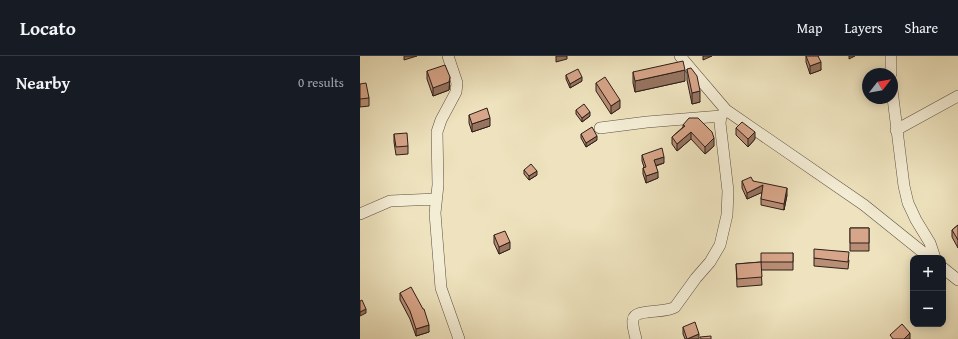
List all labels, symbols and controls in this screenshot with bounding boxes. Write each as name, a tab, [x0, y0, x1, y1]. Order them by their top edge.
text: Locato	[20, 14, 76, 42]
text: Map	[797, 18, 823, 38]
text: Layers	[845, 18, 883, 38]
text: Share	[905, 18, 938, 38]
north arrow	[862, 68, 898, 104]
text: Nearby	[16, 70, 70, 95]
text: 0 results	[298, 73, 344, 92]
map controls	[910, 255, 946, 327]
button: +	[910, 255, 946, 291]
button: −	[910, 291, 946, 327]

